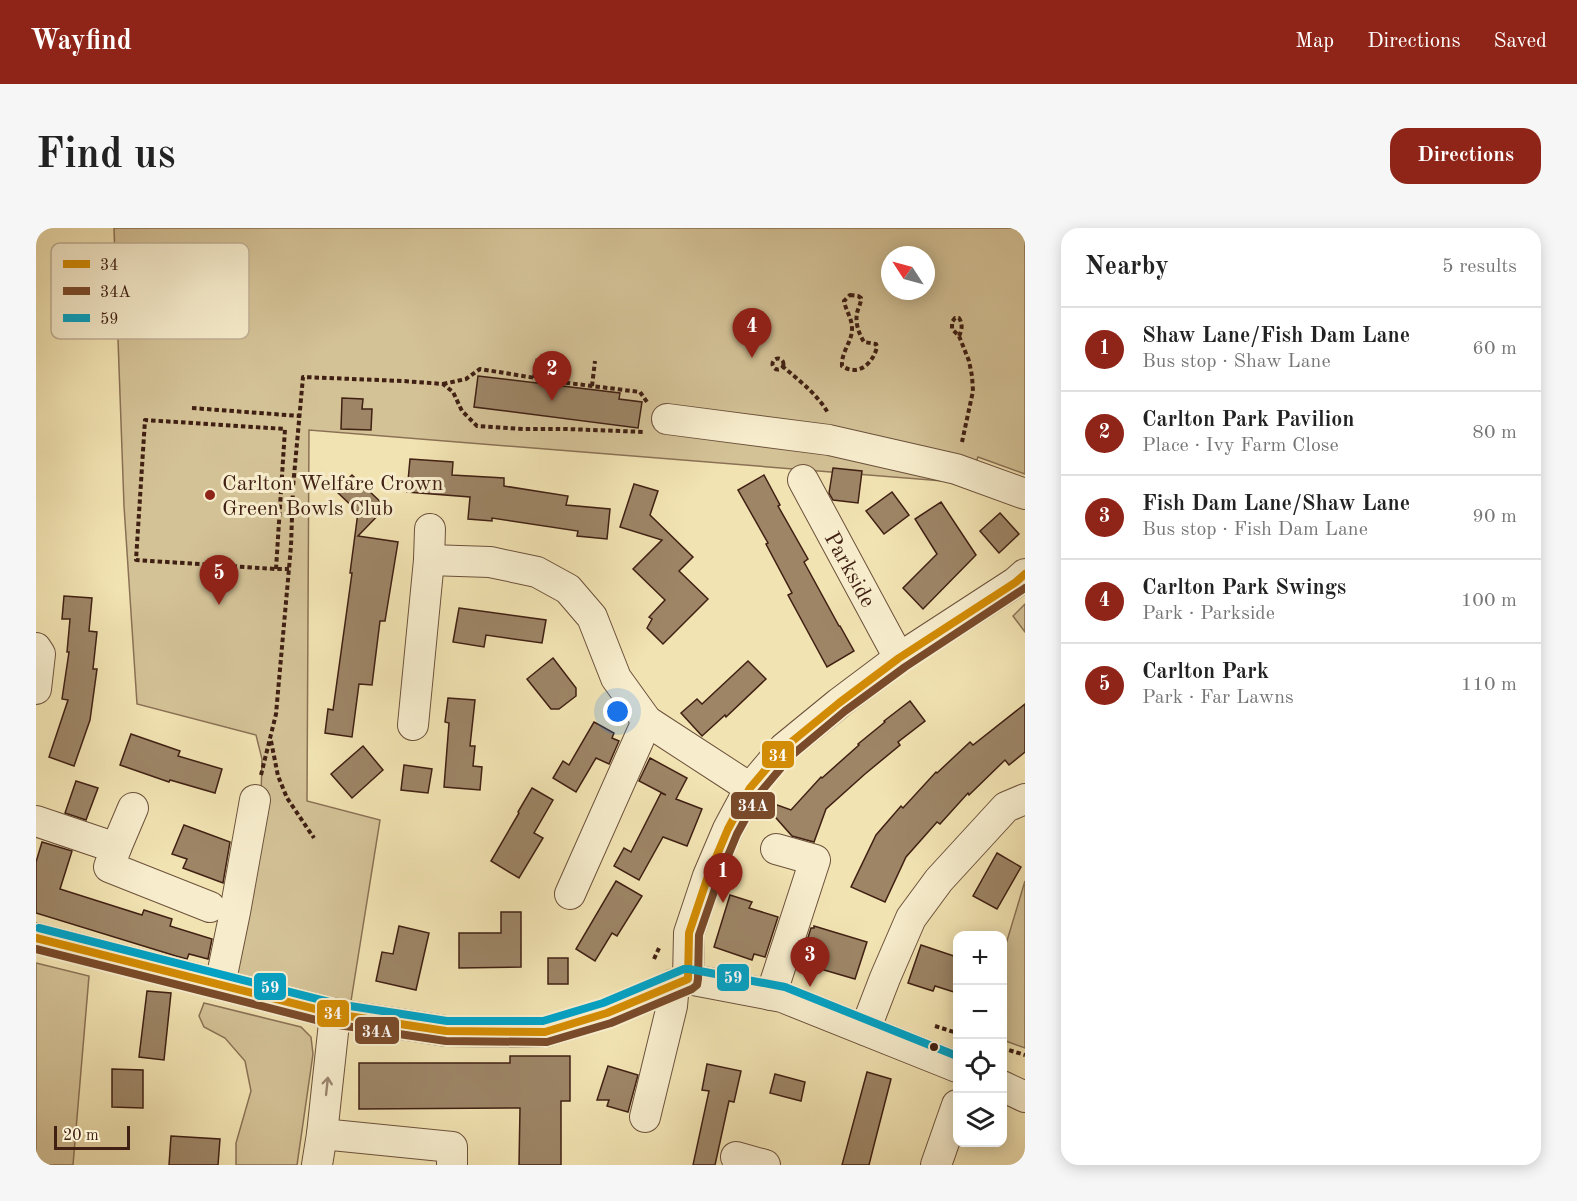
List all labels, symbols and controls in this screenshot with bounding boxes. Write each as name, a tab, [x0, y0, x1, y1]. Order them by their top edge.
text: Wayfind	[30, 28, 132, 56]
text: Map	[1295, 31, 1334, 52]
text: Directions	[1367, 31, 1461, 52]
text: Saved	[1494, 31, 1547, 52]
button: Directions	[1390, 128, 1541, 184]
text: Find us	[36, 135, 175, 177]
legend	[51, 243, 249, 339]
north arrow	[881, 246, 935, 300]
text: Nearby	[1085, 254, 1169, 280]
text: 5 results	[1442, 257, 1517, 277]
text: 34	[100, 258, 119, 274]
text: 34A	[100, 285, 131, 301]
pin: 4	[732, 308, 772, 358]
text: 59	[100, 312, 119, 328]
text: Shaw Lane/Fish Dam Lane	[1142, 325, 1410, 347]
text: 1	[1099, 339, 1110, 359]
text: 60 m	[1472, 339, 1517, 359]
pin: 2	[532, 352, 572, 401]
text: Bus stop · Shaw Lane	[1142, 352, 1331, 372]
text: Carlton Park Pavilion	[1142, 409, 1355, 431]
text: 2	[1099, 423, 1110, 443]
text: 80 m	[1472, 423, 1517, 443]
text: Place · Ivy Farm Close	[1142, 436, 1339, 456]
place label: Carlton Welfare Crown Green Bowls Club	[222, 473, 443, 520]
marker: Carlton Welfare Crown Green Bowls Club	[203, 488, 217, 502]
text: Fish Dam Lane/Shaw Lane	[1142, 493, 1410, 515]
text: 3	[1099, 507, 1110, 527]
text: 90 m	[1472, 507, 1517, 527]
text: Bus stop · Fish Dam Lane	[1142, 520, 1368, 540]
street label: Parkside	[820, 529, 879, 611]
pin: 5	[200, 556, 238, 605]
text: Carlton Park Swings	[1142, 577, 1346, 599]
text: 4	[1099, 591, 1110, 611]
text: 100 m	[1461, 591, 1517, 611]
text: Park · Parkside	[1142, 604, 1275, 624]
text: Carlton Park	[1142, 661, 1269, 683]
text: 5	[1099, 675, 1110, 695]
text: 110 m	[1461, 675, 1517, 695]
text: Park · Far Lawns	[1142, 688, 1294, 708]
your location	[603, 697, 632, 726]
line badge: 34	[761, 740, 795, 769]
text: 34	[769, 749, 787, 765]
line badge: 34A	[730, 791, 776, 820]
text: 34A	[738, 799, 768, 815]
pin: 1	[704, 854, 742, 903]
map controls	[953, 931, 1007, 1147]
button: +	[953, 931, 1007, 985]
pin: 3	[790, 938, 830, 987]
line badge: 59	[716, 963, 750, 992]
text: 59	[724, 971, 742, 987]
line badge: 59	[253, 972, 287, 1001]
text: 59	[261, 981, 279, 997]
button: −	[953, 985, 1007, 1039]
line badge: 34	[316, 999, 350, 1028]
text: 34	[324, 1007, 342, 1023]
line badge: 34A	[354, 1016, 400, 1045]
text: 34A	[362, 1025, 392, 1041]
button: locate	[953, 1039, 1007, 1093]
unlabelled marker	[928, 1041, 940, 1053]
one-way arrow	[322, 1077, 333, 1097]
button: layers	[953, 1093, 1007, 1147]
scale bar	[54, 1123, 130, 1150]
text: 20 m	[63, 1128, 99, 1144]

